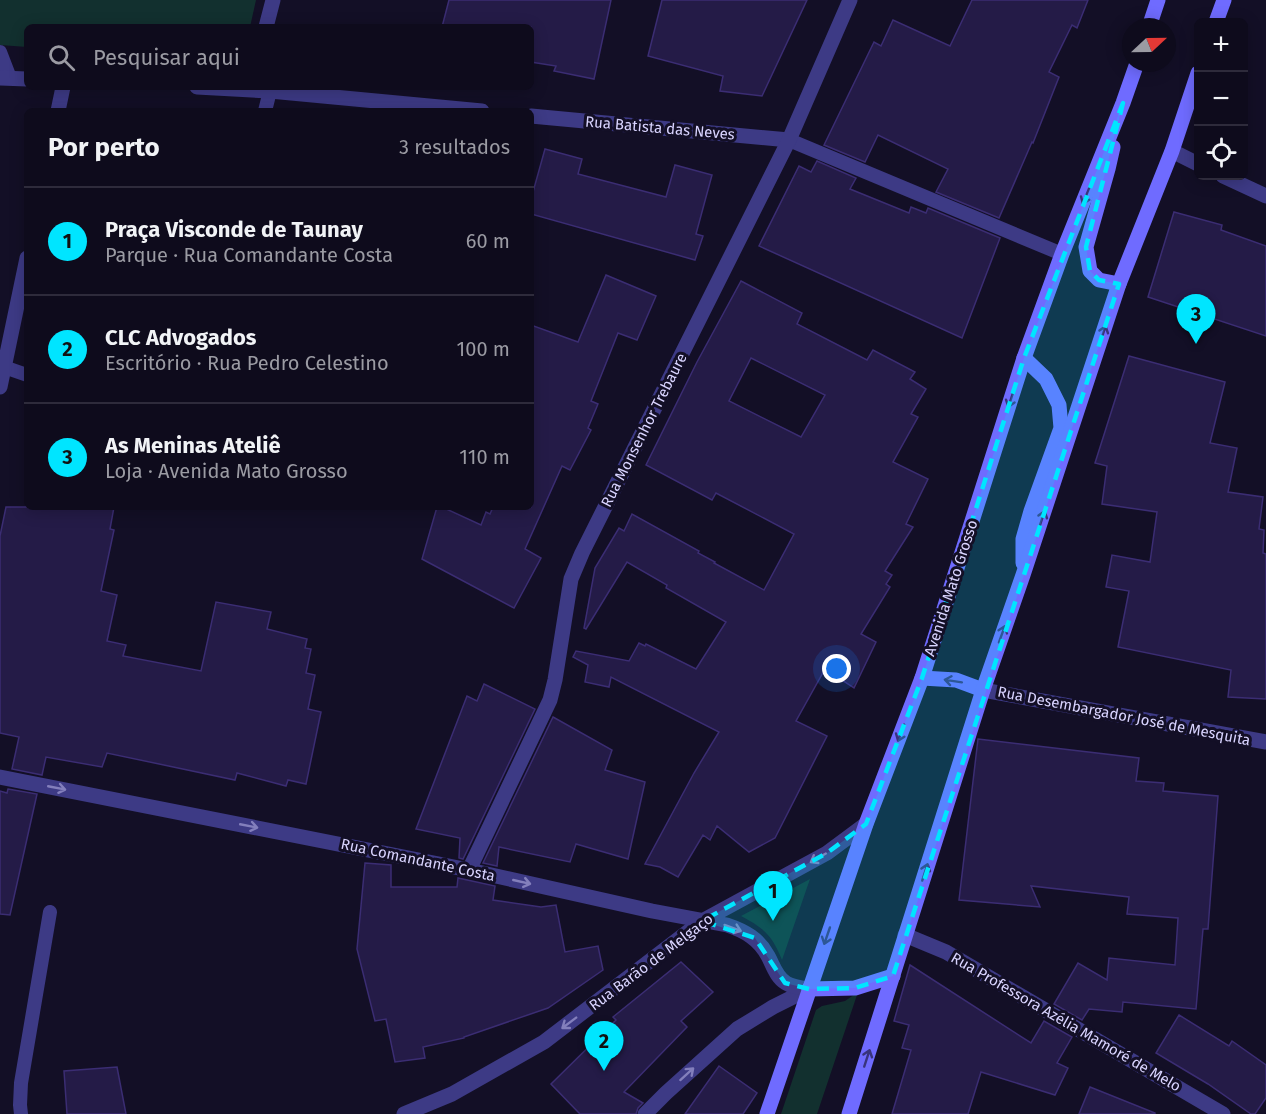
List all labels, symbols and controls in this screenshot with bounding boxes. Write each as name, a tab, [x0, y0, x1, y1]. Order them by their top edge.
north arrow	[1122, 18, 1176, 72]
map controls	[1194, 18, 1248, 180]
button: +	[1194, 18, 1248, 72]
search box	[24, 24, 534, 90]
icon: search	[45, 41, 78, 74]
text: Pesquisar aqui	[93, 44, 240, 71]
button: −	[1194, 72, 1248, 126]
street label: Rua Batista das Neves	[584, 112, 736, 144]
button: locate	[1194, 126, 1248, 180]
text: Por perto	[48, 132, 160, 163]
text: 3 resultados	[399, 135, 510, 159]
one-way arrow	[1080, 186, 1091, 205]
text: Praça Visconde de Taunay	[105, 216, 363, 243]
text: 1	[63, 229, 72, 253]
text: 60 m	[466, 229, 510, 253]
text: Parque · Rua Comandante Costa	[105, 243, 393, 267]
pin: 3	[1176, 294, 1216, 344]
text: CLC Advogados	[105, 324, 256, 351]
one-way arrow	[1098, 325, 1109, 344]
text: 2	[62, 337, 73, 361]
text: 100 m	[457, 337, 510, 361]
street label: Rua Monsenhor Trebaure	[597, 350, 691, 510]
text: Escritório · Rua Pedro Celestino	[105, 351, 389, 375]
one-way arrow	[1005, 389, 1016, 408]
text: As Meninas Ateliê	[105, 432, 281, 459]
text: 3	[62, 445, 73, 469]
text: 110 m	[459, 445, 510, 469]
text: Loja · Avenida Mato Grosso	[105, 459, 348, 483]
one-way arrow	[1037, 510, 1048, 529]
street label: Avenida Mato Grosso	[920, 518, 982, 658]
one-way arrow	[998, 626, 1009, 644]
your location	[822, 654, 851, 683]
one-way arrow	[944, 675, 963, 686]
street label: Rua Desembargador José de Mesquita	[996, 683, 1252, 749]
one-way arrow	[895, 723, 906, 742]
one-way arrow	[47, 783, 67, 794]
one-way arrow	[238, 821, 258, 832]
street label: Rua Comandante Costa	[339, 835, 497, 885]
one-way arrow	[810, 852, 827, 864]
one-way arrow	[920, 863, 931, 882]
pin: 1	[754, 872, 792, 921]
one-way arrow	[512, 877, 531, 888]
street label: Rua Barão de Melgaço	[586, 910, 716, 1014]
one-way arrow	[723, 924, 742, 935]
one-way arrow	[821, 926, 832, 945]
street label: Rua Professora Azélia Mamoré de Melo	[948, 949, 1184, 1095]
one-way arrow	[561, 1017, 577, 1030]
pin: 2	[584, 1022, 624, 1071]
one-way arrow	[862, 1049, 873, 1068]
one-way arrow	[679, 1067, 694, 1081]

